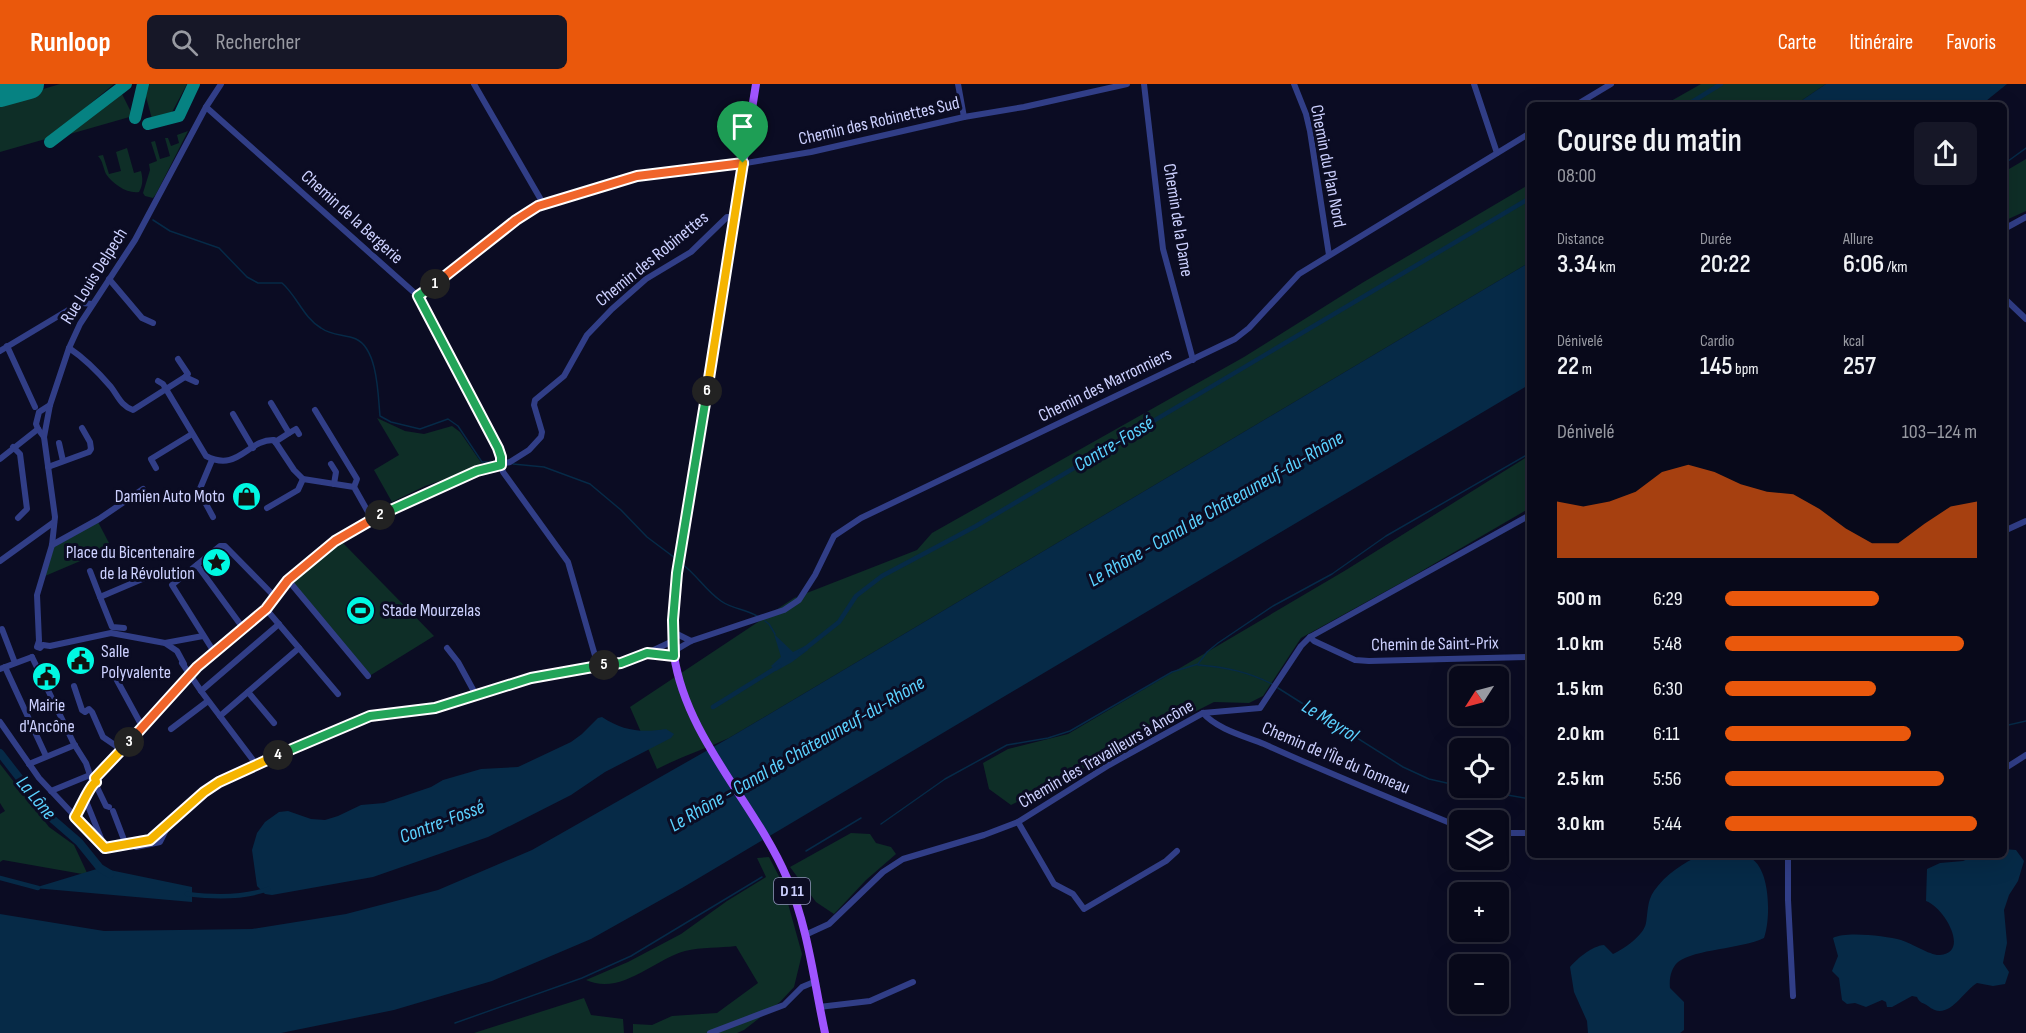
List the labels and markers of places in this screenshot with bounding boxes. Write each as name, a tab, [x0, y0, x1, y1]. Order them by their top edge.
pin	[717, 101, 768, 163]
pin: 1	[420, 269, 450, 299]
pin: 6	[692, 376, 722, 406]
shop icon: Damien Auto Moto	[230, 480, 262, 512]
place label: Damien Auto Moto	[115, 486, 225, 507]
pin: 2	[365, 500, 395, 530]
place label: Place du Bicentenaire de la Révolution	[66, 542, 195, 584]
place icon: Place du Bicentenaire de la Révolution	[200, 546, 232, 578]
sports icon: Stade Mourzelas	[345, 594, 377, 626]
place label: Stade Mourzelas	[382, 600, 481, 621]
place label: Salle Polyvalente	[101, 641, 171, 683]
public building icon: Salle Polyvalente	[64, 645, 96, 677]
pin: 5	[589, 650, 619, 680]
public building icon: Mairie d'Ancône	[31, 660, 63, 692]
place label: Mairie d'Ancône	[19, 695, 75, 737]
pin: 3	[114, 727, 144, 757]
pin: 4	[263, 740, 293, 770]

